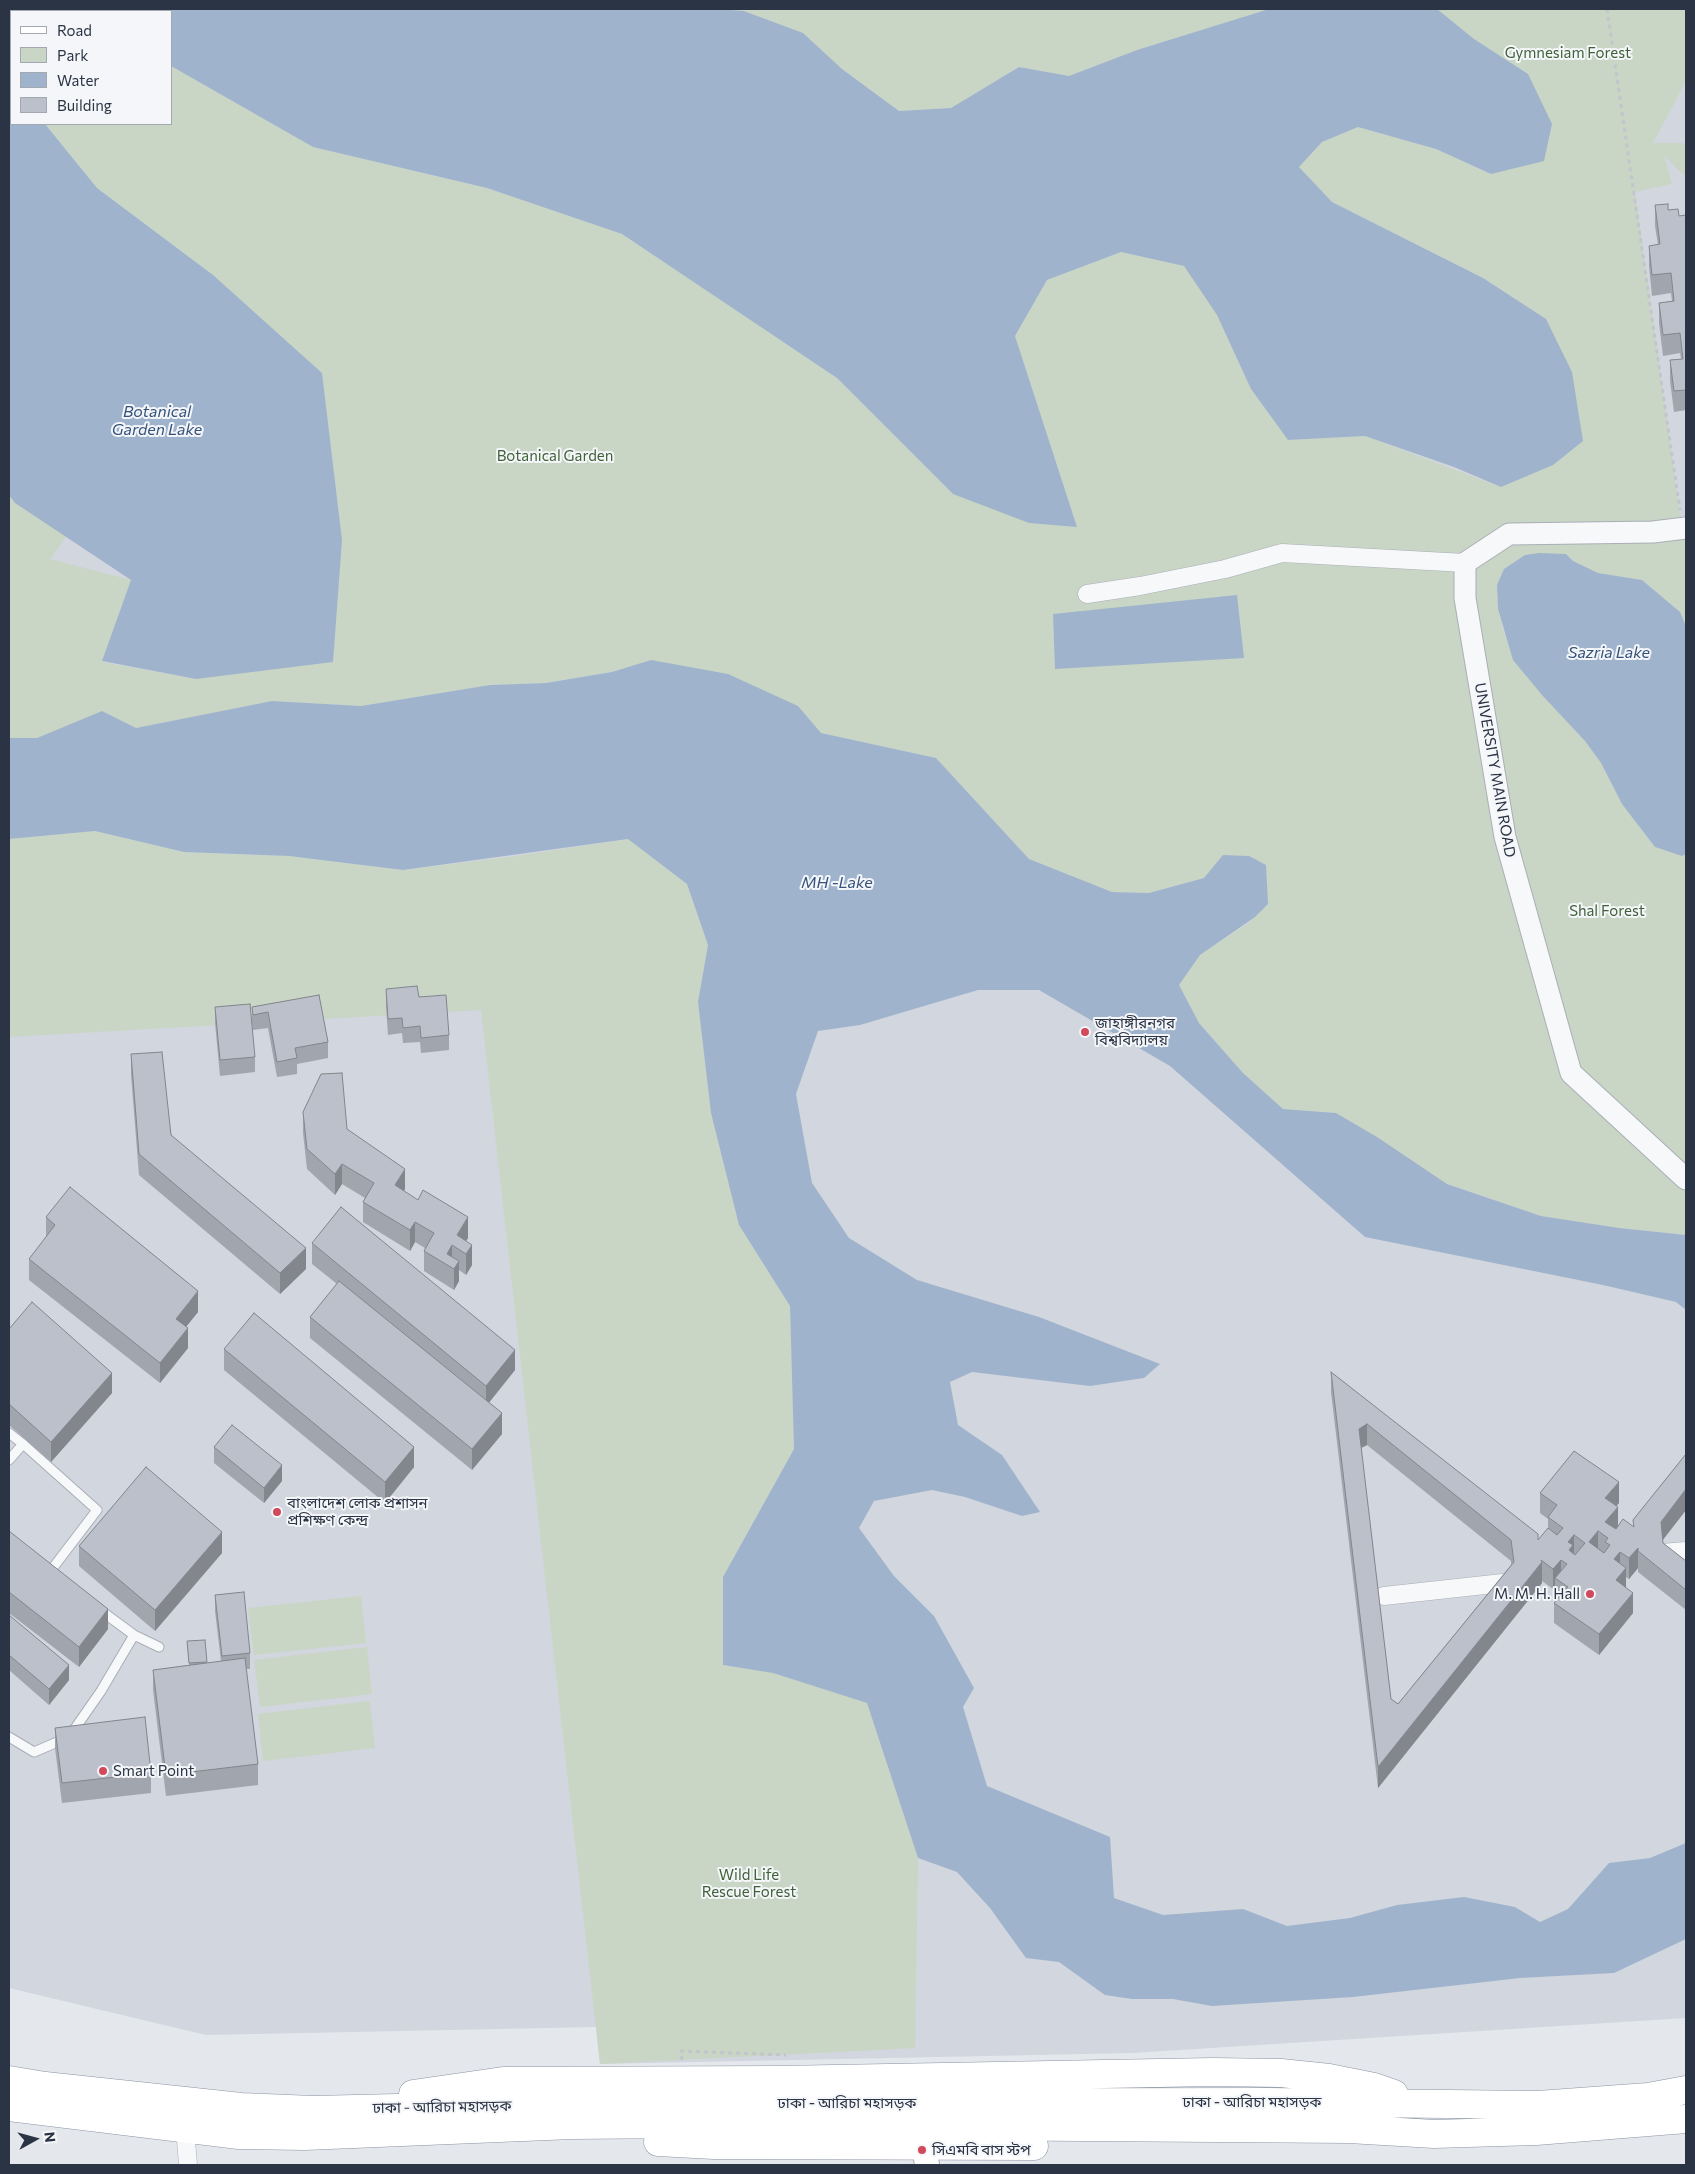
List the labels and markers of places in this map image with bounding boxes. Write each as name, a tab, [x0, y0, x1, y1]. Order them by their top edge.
place label: জাহাঙ্গীরনগর বিশ্ববিদ্যালয়	[1095, 1014, 1175, 1049]
marker: জাহাঙ্গীরনগর বিশ্ববিদ্যালয়	[1079, 1026, 1091, 1038]
place label: বাংলাদেশ লোক প্রশাসন প্রশিক্ষণ কেন্দ্র	[287, 1494, 428, 1529]
marker: বাংলাদেশ লোক প্রশাসন প্রশিক্ষণ কেন্দ্র	[271, 1506, 283, 1518]
place label: M. M. H. Hall	[1494, 1585, 1580, 1603]
marker: M. M. H. Hall	[1584, 1588, 1596, 1600]
place label: Smart Point	[113, 1762, 194, 1780]
marker: Smart Point	[97, 1765, 109, 1777]
place label: সিএমবি বাস স্টপ	[932, 2141, 1031, 2159]
marker: সিএমবি বাস স্টপ	[916, 2144, 928, 2156]

